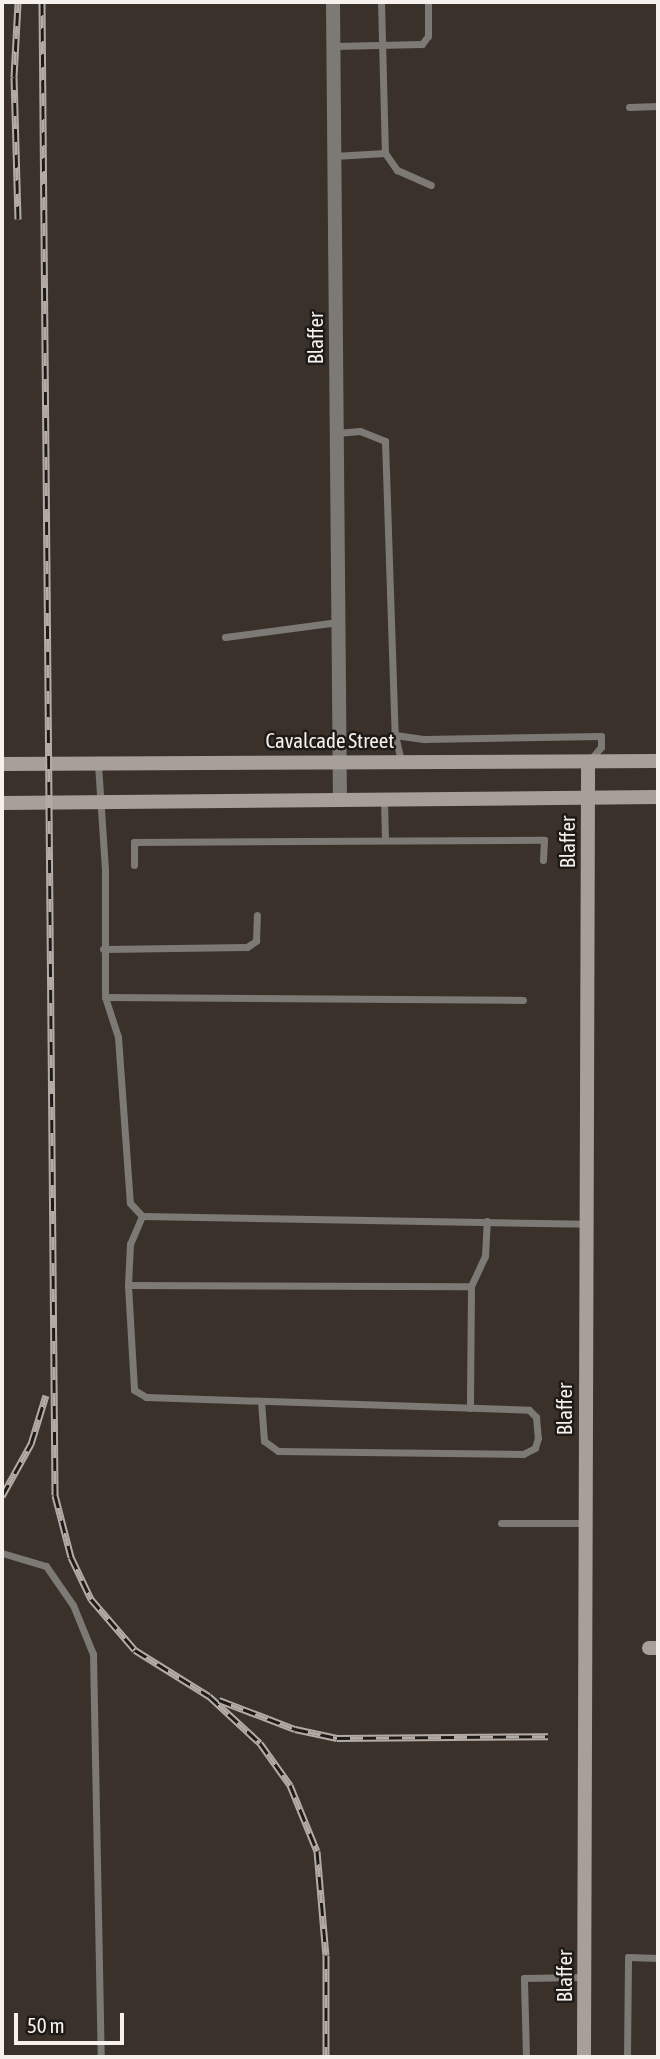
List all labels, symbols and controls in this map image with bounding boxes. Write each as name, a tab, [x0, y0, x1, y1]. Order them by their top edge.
street label: Blaffer	[302, 312, 328, 364]
street label: Cavalcade Street	[266, 727, 394, 753]
street label: Blaffer	[554, 816, 580, 868]
street label: Blaffer	[551, 1383, 577, 1435]
street label: Blaffer	[551, 1950, 577, 2002]
scale bar	[18, 2000, 128, 2044]
text: 50 m	[27, 2013, 65, 2037]

